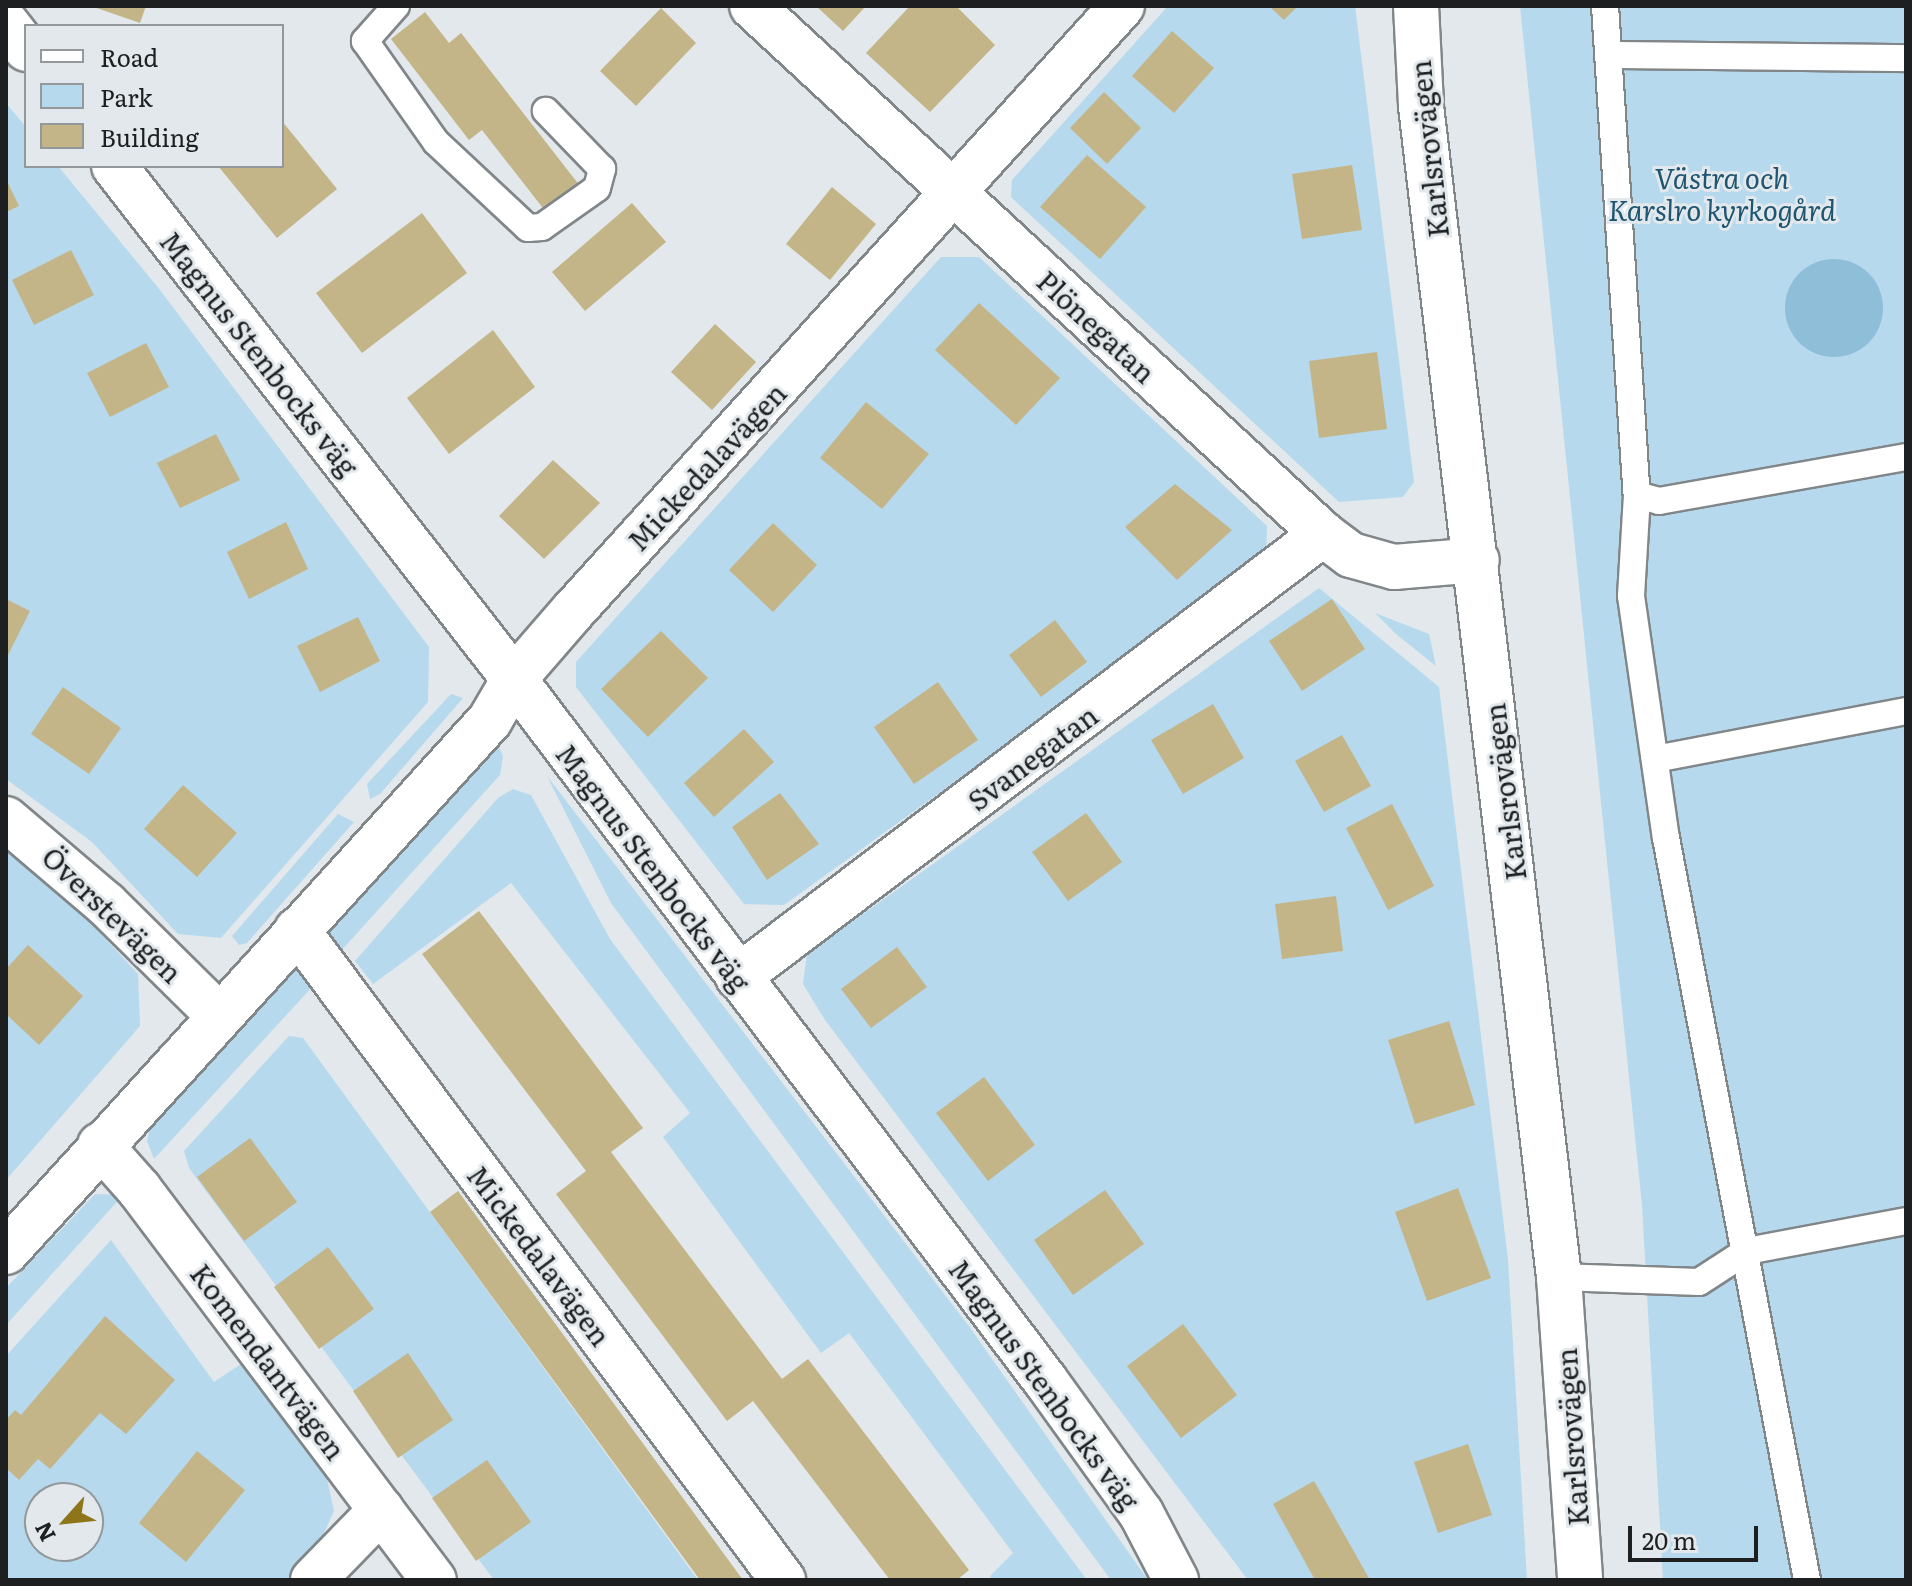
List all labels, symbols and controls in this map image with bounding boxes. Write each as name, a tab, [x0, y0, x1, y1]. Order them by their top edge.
legend	[24, 24, 284, 168]
text: Road	[100, 39, 158, 74]
street label: Karlsrovägen	[1402, 59, 1454, 239]
text: Park	[100, 79, 153, 114]
text: Building	[100, 119, 199, 154]
park label: Västra och Karslro kyrkogård	[1608, 160, 1836, 226]
street label: Magnus Stenbocks väg	[154, 224, 366, 482]
street label: Plönegatan	[1031, 263, 1163, 389]
street label: Mickedalavägen	[620, 375, 792, 557]
street label: Svanegatan	[960, 697, 1104, 817]
street label: Karlsrovägen	[1476, 701, 1532, 883]
street label: Magnus Stenbocks väg	[550, 737, 758, 997]
street label: Överstevägen	[36, 839, 190, 989]
street label: Mickedalavägen	[461, 1158, 619, 1352]
street label: Magnus Stenbocks väg	[943, 1252, 1147, 1516]
street label: Komendantvägen	[185, 1257, 353, 1465]
street label: Karlsrovägen	[1548, 1347, 1594, 1527]
north arrow	[24, 1482, 104, 1562]
scale bar	[1632, 1510, 1762, 1560]
text: N	[25, 1516, 63, 1548]
text: 20 m	[1642, 1522, 1696, 1557]

